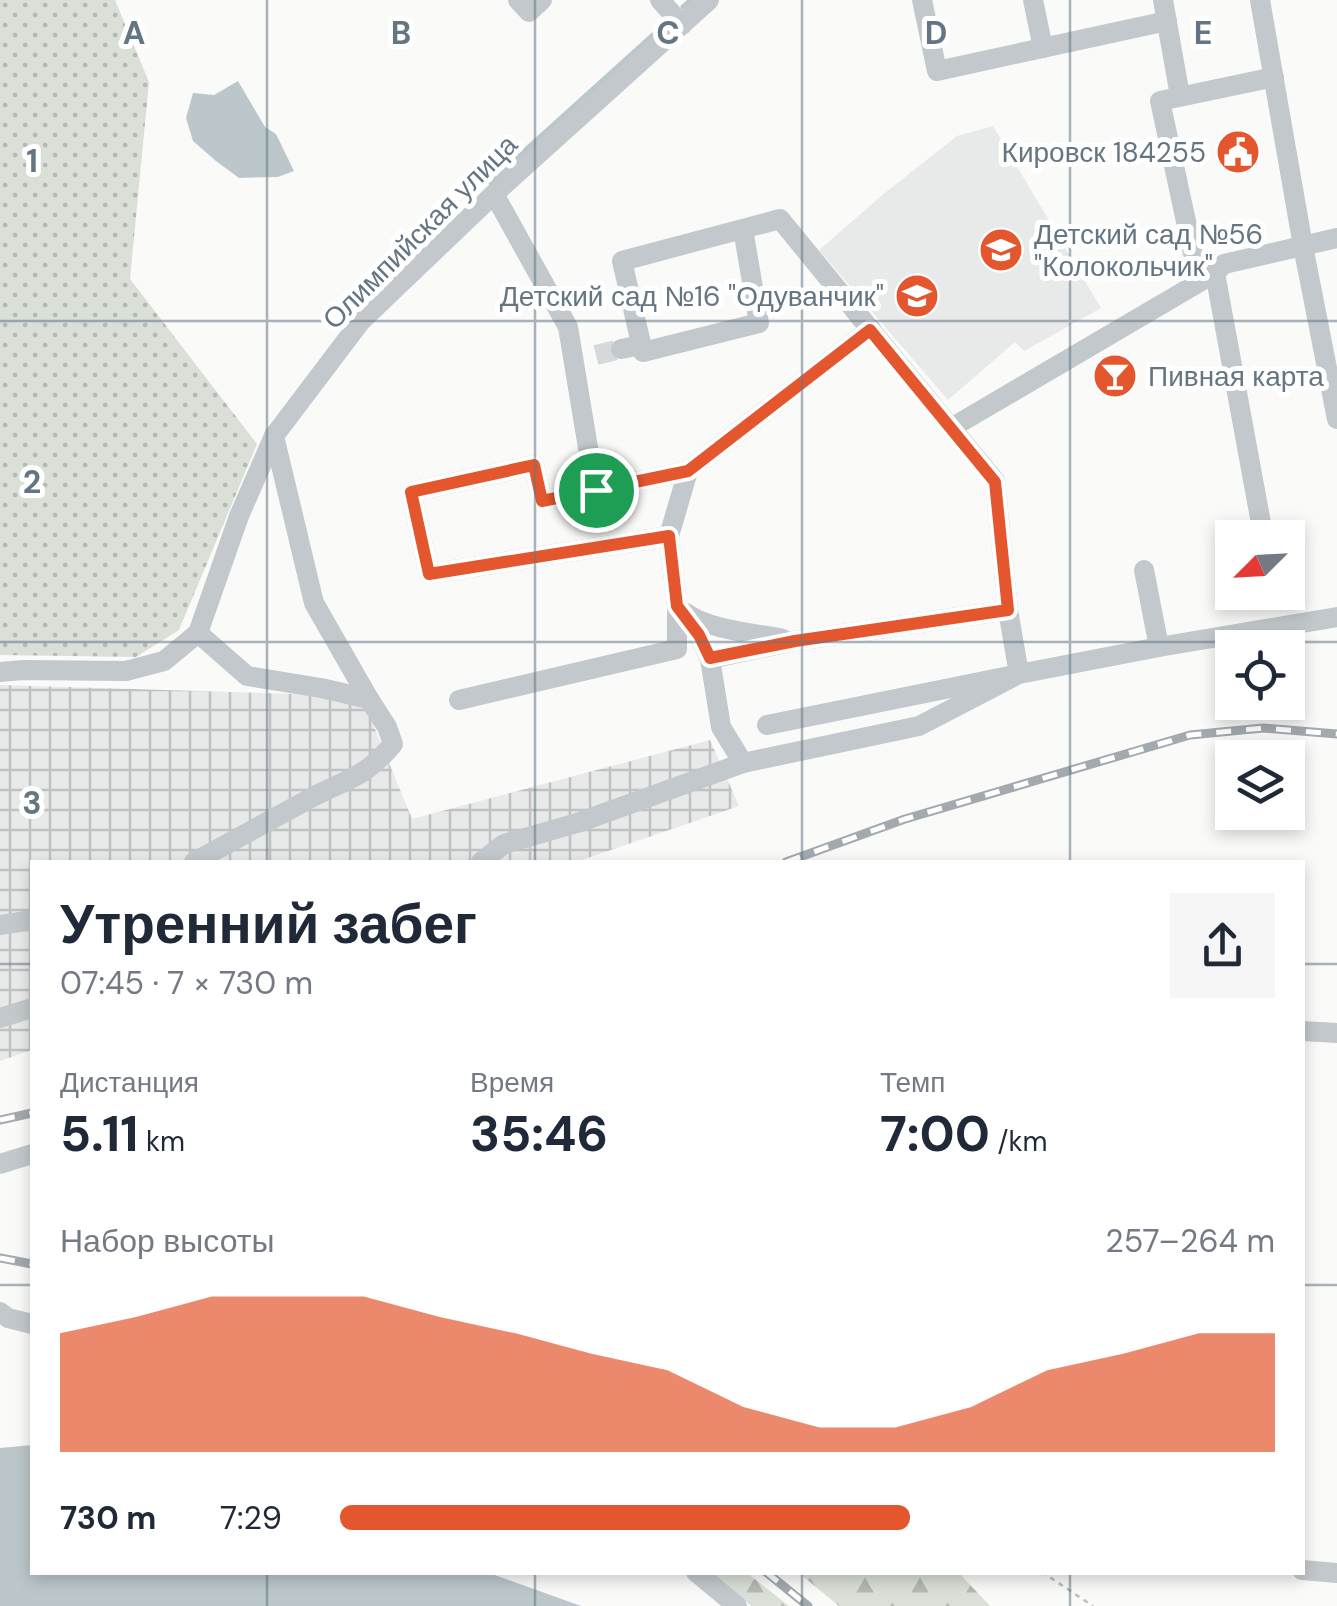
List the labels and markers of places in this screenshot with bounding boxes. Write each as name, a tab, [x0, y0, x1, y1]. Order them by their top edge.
public building icon: Кировск 184255	[1215, 129, 1261, 175]
place label: Кировск 184255	[1002, 134, 1206, 171]
place label: Детский сад №56 "Колокольчик"	[1034, 216, 1263, 285]
school or university icon: Детский сад №56 "Колокольчик"	[978, 227, 1024, 273]
school or university icon: Детский сад №16 "Одуванчик"	[894, 273, 940, 319]
place label: Детский сад №16 "Одуванчик"	[500, 278, 884, 315]
bar icon: Пивная карта	[1092, 353, 1138, 399]
place label: Пивная карта	[1148, 358, 1324, 395]
pin	[554, 448, 639, 533]

